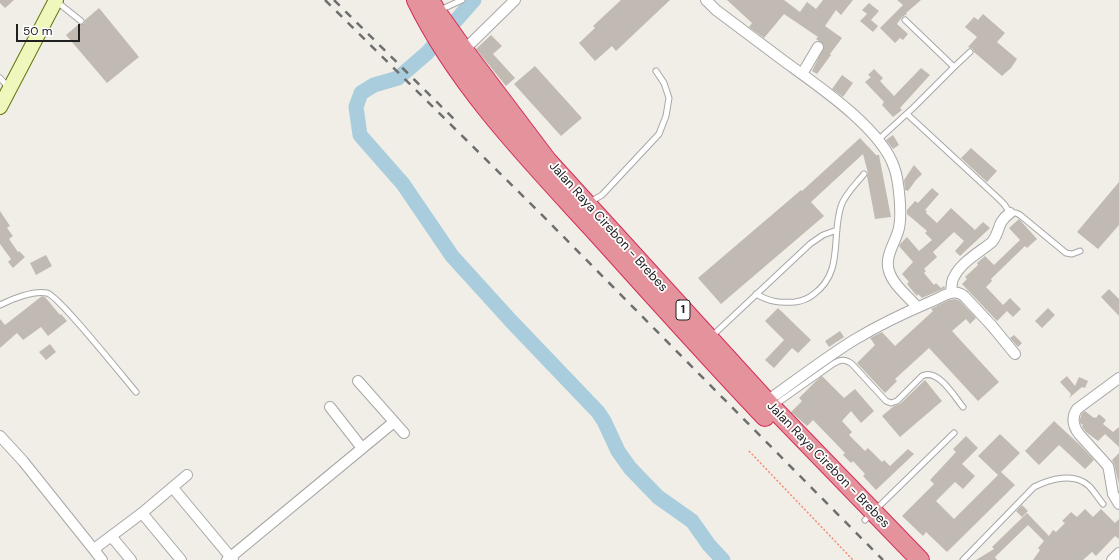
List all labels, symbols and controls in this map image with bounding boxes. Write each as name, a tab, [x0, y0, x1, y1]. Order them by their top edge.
scale bar	[18, 16, 82, 42]
text: 50 m	[23, 23, 52, 39]
street label: Jalan Raya Cirebon - Brebes	[545, 159, 671, 295]
road number: 1	[676, 300, 690, 320]
street label: Jalan Raya Cirebon - Brebes	[763, 399, 893, 531]

